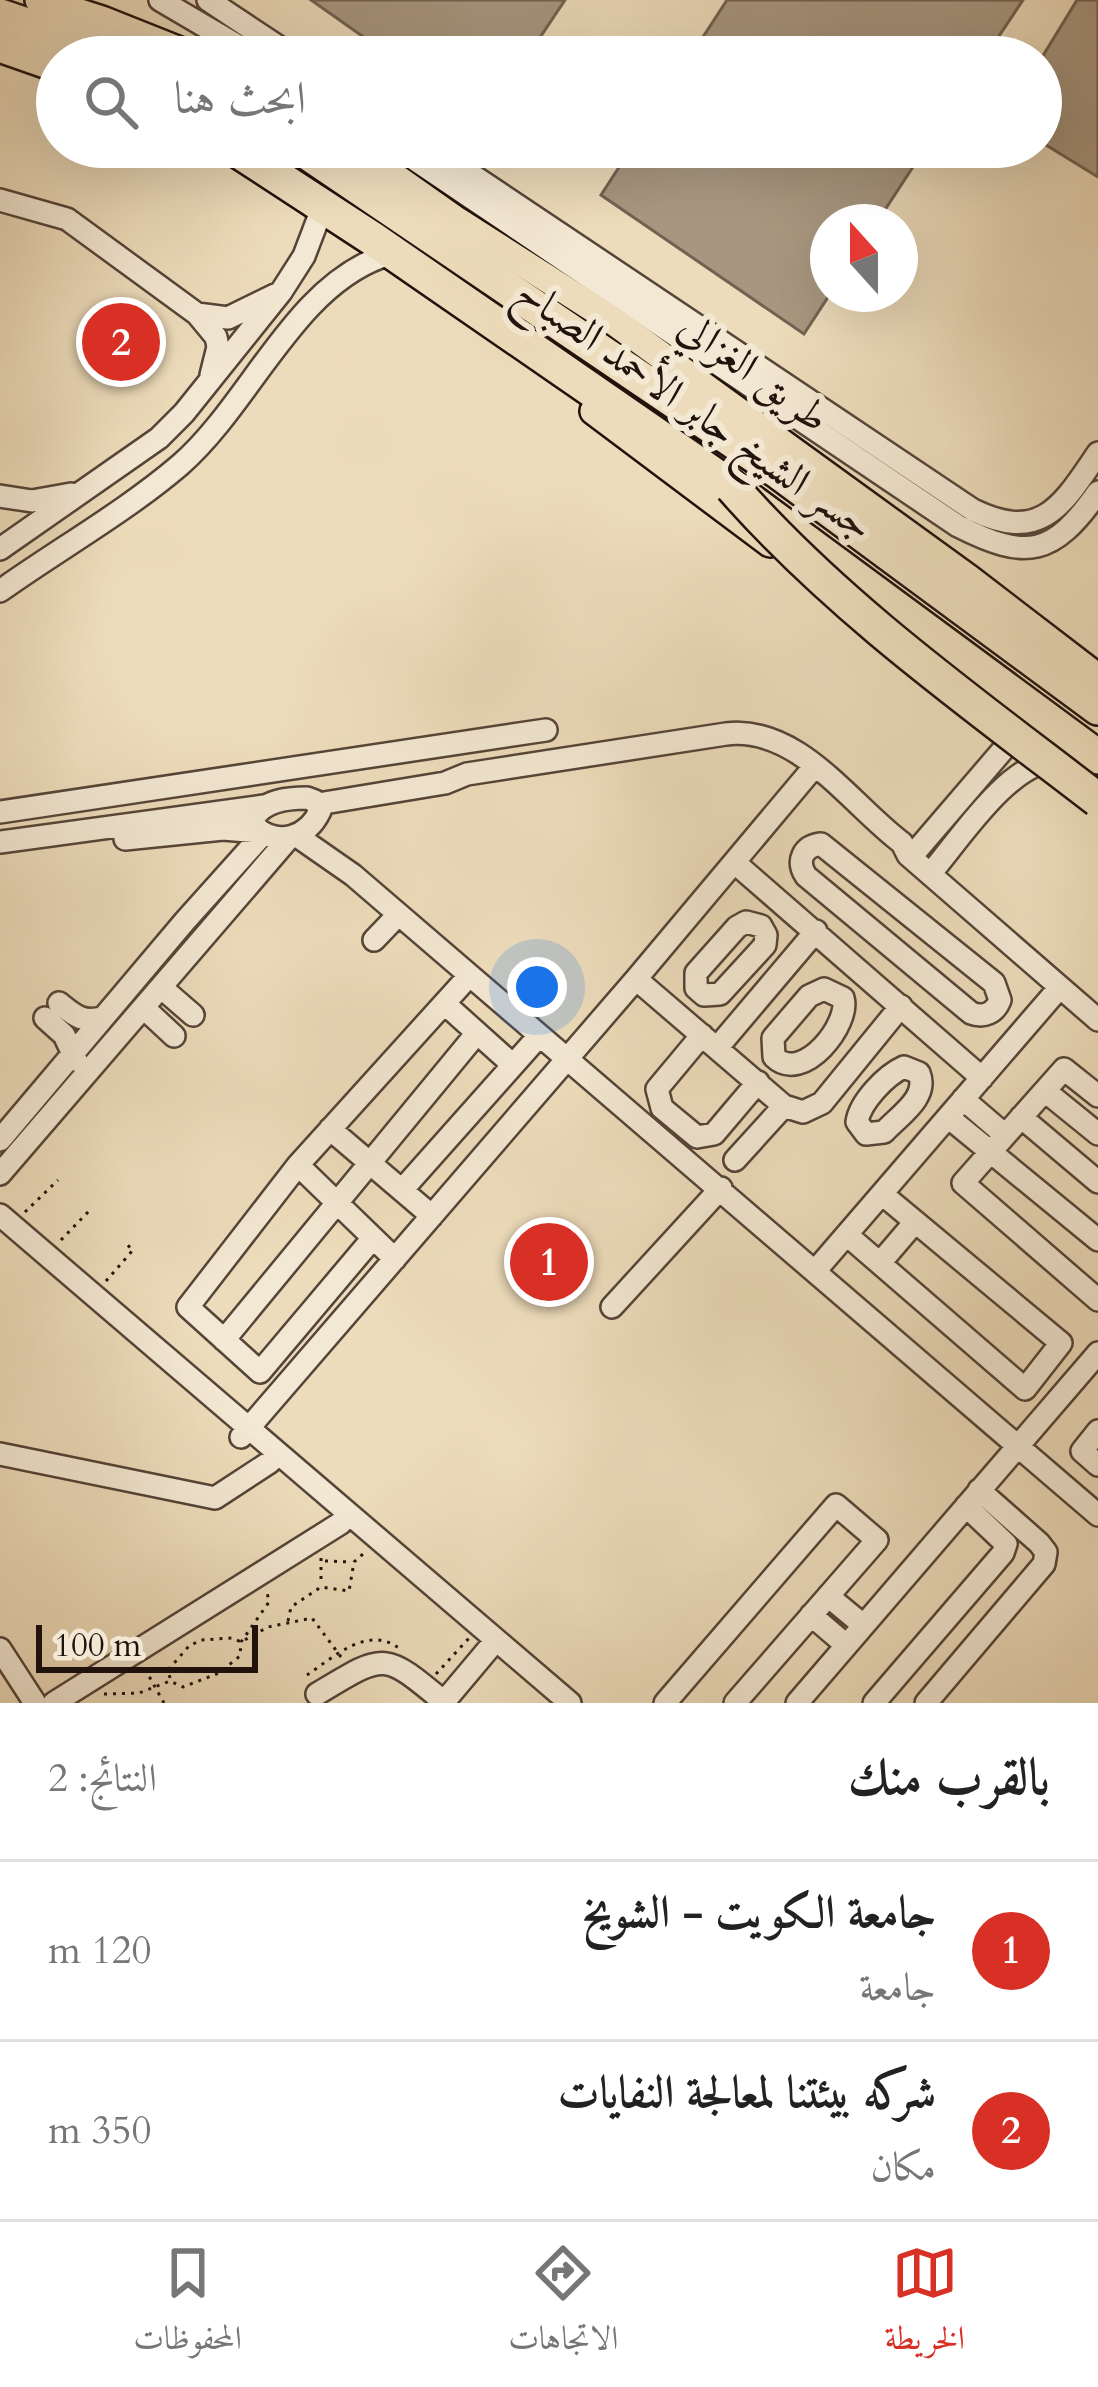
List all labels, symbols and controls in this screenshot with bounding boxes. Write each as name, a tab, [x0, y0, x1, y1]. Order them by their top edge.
search box	[36, 36, 1062, 168]
text: ابحث هنا	[174, 68, 306, 129]
icon: search	[78, 69, 144, 135]
north arrow	[810, 204, 918, 312]
street label: جسر الشيخ جابر الأحمد الصباح	[500, 264, 885, 561]
pin: 2	[82, 297, 160, 387]
street label: طريق الغزالي	[665, 298, 841, 449]
your location	[507, 957, 567, 1017]
pin: 1	[510, 1217, 588, 1307]
scale bar	[36, 1619, 258, 1672]
text: 100 m	[54, 1623, 141, 1668]
text: بالقرب منك	[848, 1743, 1050, 1813]
text: النتائج: 2	[48, 1752, 157, 1805]
text: جامعة الكويت - الشويخ	[582, 1882, 936, 1943]
text: 120 m	[48, 1924, 151, 1977]
text: 1	[1001, 1924, 1021, 1977]
text: جامعة	[859, 1961, 936, 2014]
text: شركه بيئتنا لمعالجة النفايات	[558, 2062, 936, 2123]
text: 350 m	[48, 2104, 151, 2157]
text: 2	[1001, 2104, 1021, 2157]
text: مكان	[871, 2141, 936, 2194]
tab: المحفوظات	[133, 2240, 242, 2370]
tab: الاتجاهات	[508, 2240, 618, 2370]
tab: الخريطة	[885, 2240, 965, 2370]

